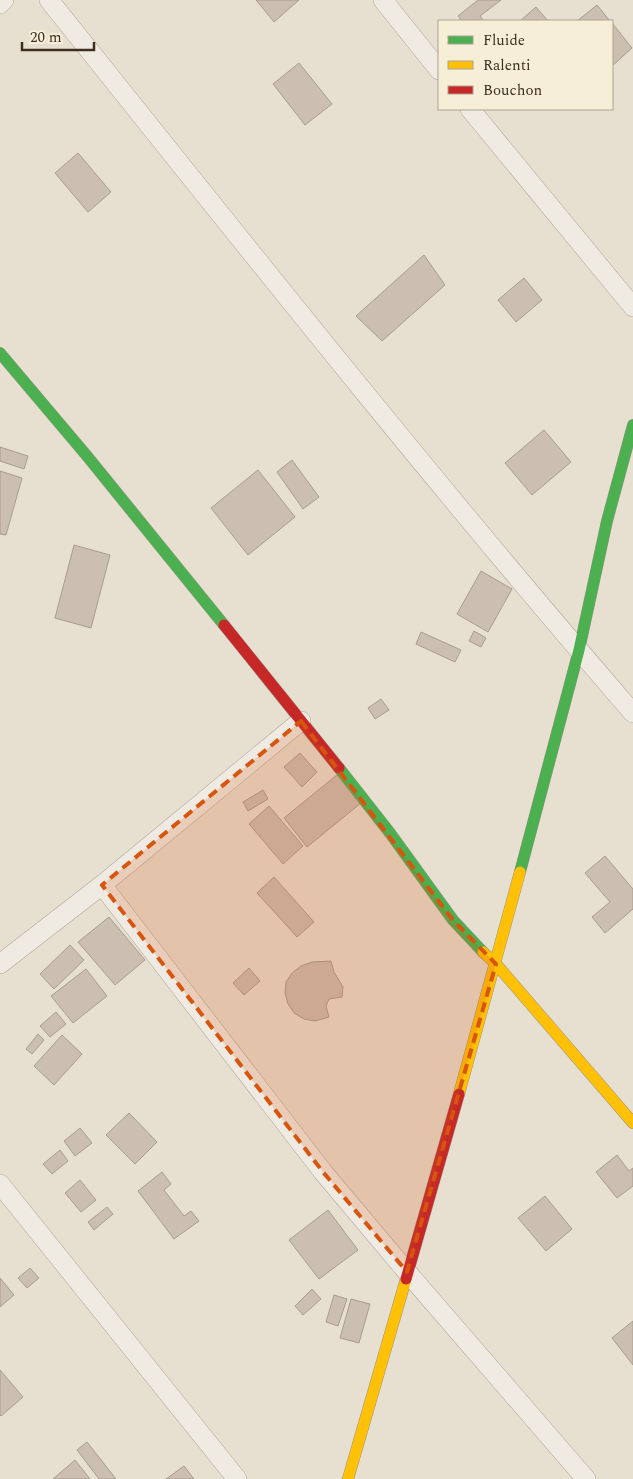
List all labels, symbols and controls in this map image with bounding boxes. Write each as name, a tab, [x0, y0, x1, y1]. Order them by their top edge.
scale bar	[22, 20, 95, 52]
legend	[438, 20, 613, 110]
text: 20 m	[30, 26, 62, 49]
text: Fluide	[483, 29, 525, 52]
text: Ralenti	[483, 54, 531, 77]
text: Bouchon	[483, 79, 543, 102]

